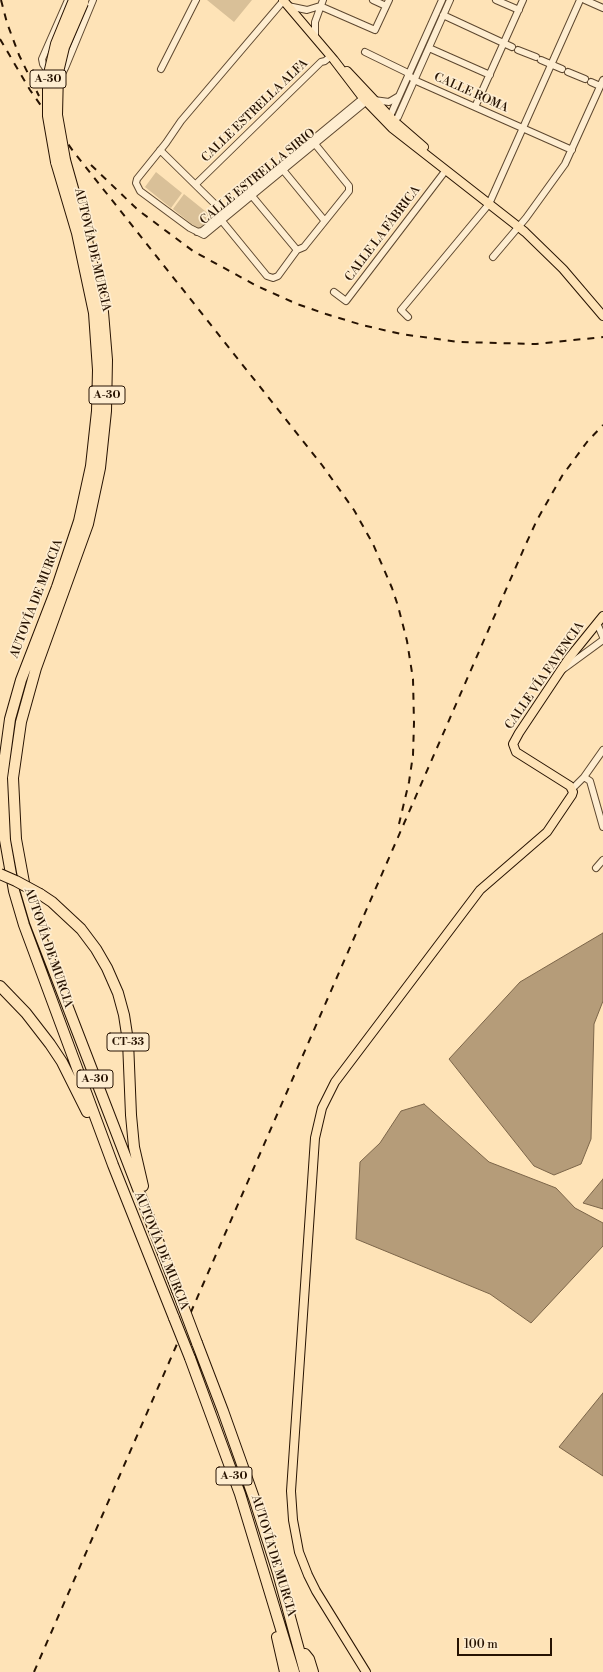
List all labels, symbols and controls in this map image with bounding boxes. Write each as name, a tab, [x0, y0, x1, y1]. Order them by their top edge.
street label: CALLE ESTRELLA ALFA	[199, 57, 311, 165]
road number: A-30	[30, 70, 66, 88]
street label: CALLE ROMA	[432, 70, 510, 116]
street label: CALLE ESTRELLA SIRIO	[197, 126, 319, 228]
street label: CALLE LA FÁBRICA	[342, 183, 424, 285]
street label: AUTOVÍA DE MURCIA	[71, 187, 113, 313]
road number: A-30	[89, 386, 125, 404]
street label: AUTOVÍA DE MURCIA	[8, 538, 66, 660]
street label: CALLE VÍA FAVENCIA	[502, 620, 588, 732]
street label: AUTOVÍA DE MURCIA	[21, 886, 75, 1010]
road number: CT-33	[107, 1033, 149, 1051]
road number: A-30	[77, 1070, 113, 1088]
street label: AUTOVÍA DE MURCIA	[131, 1190, 191, 1312]
road number: A-30	[216, 1467, 252, 1485]
street label: AUTOVÍA DE MURCIA	[248, 1494, 298, 1618]
scale bar	[459, 1630, 554, 1656]
text: 100 m	[464, 1637, 498, 1652]

